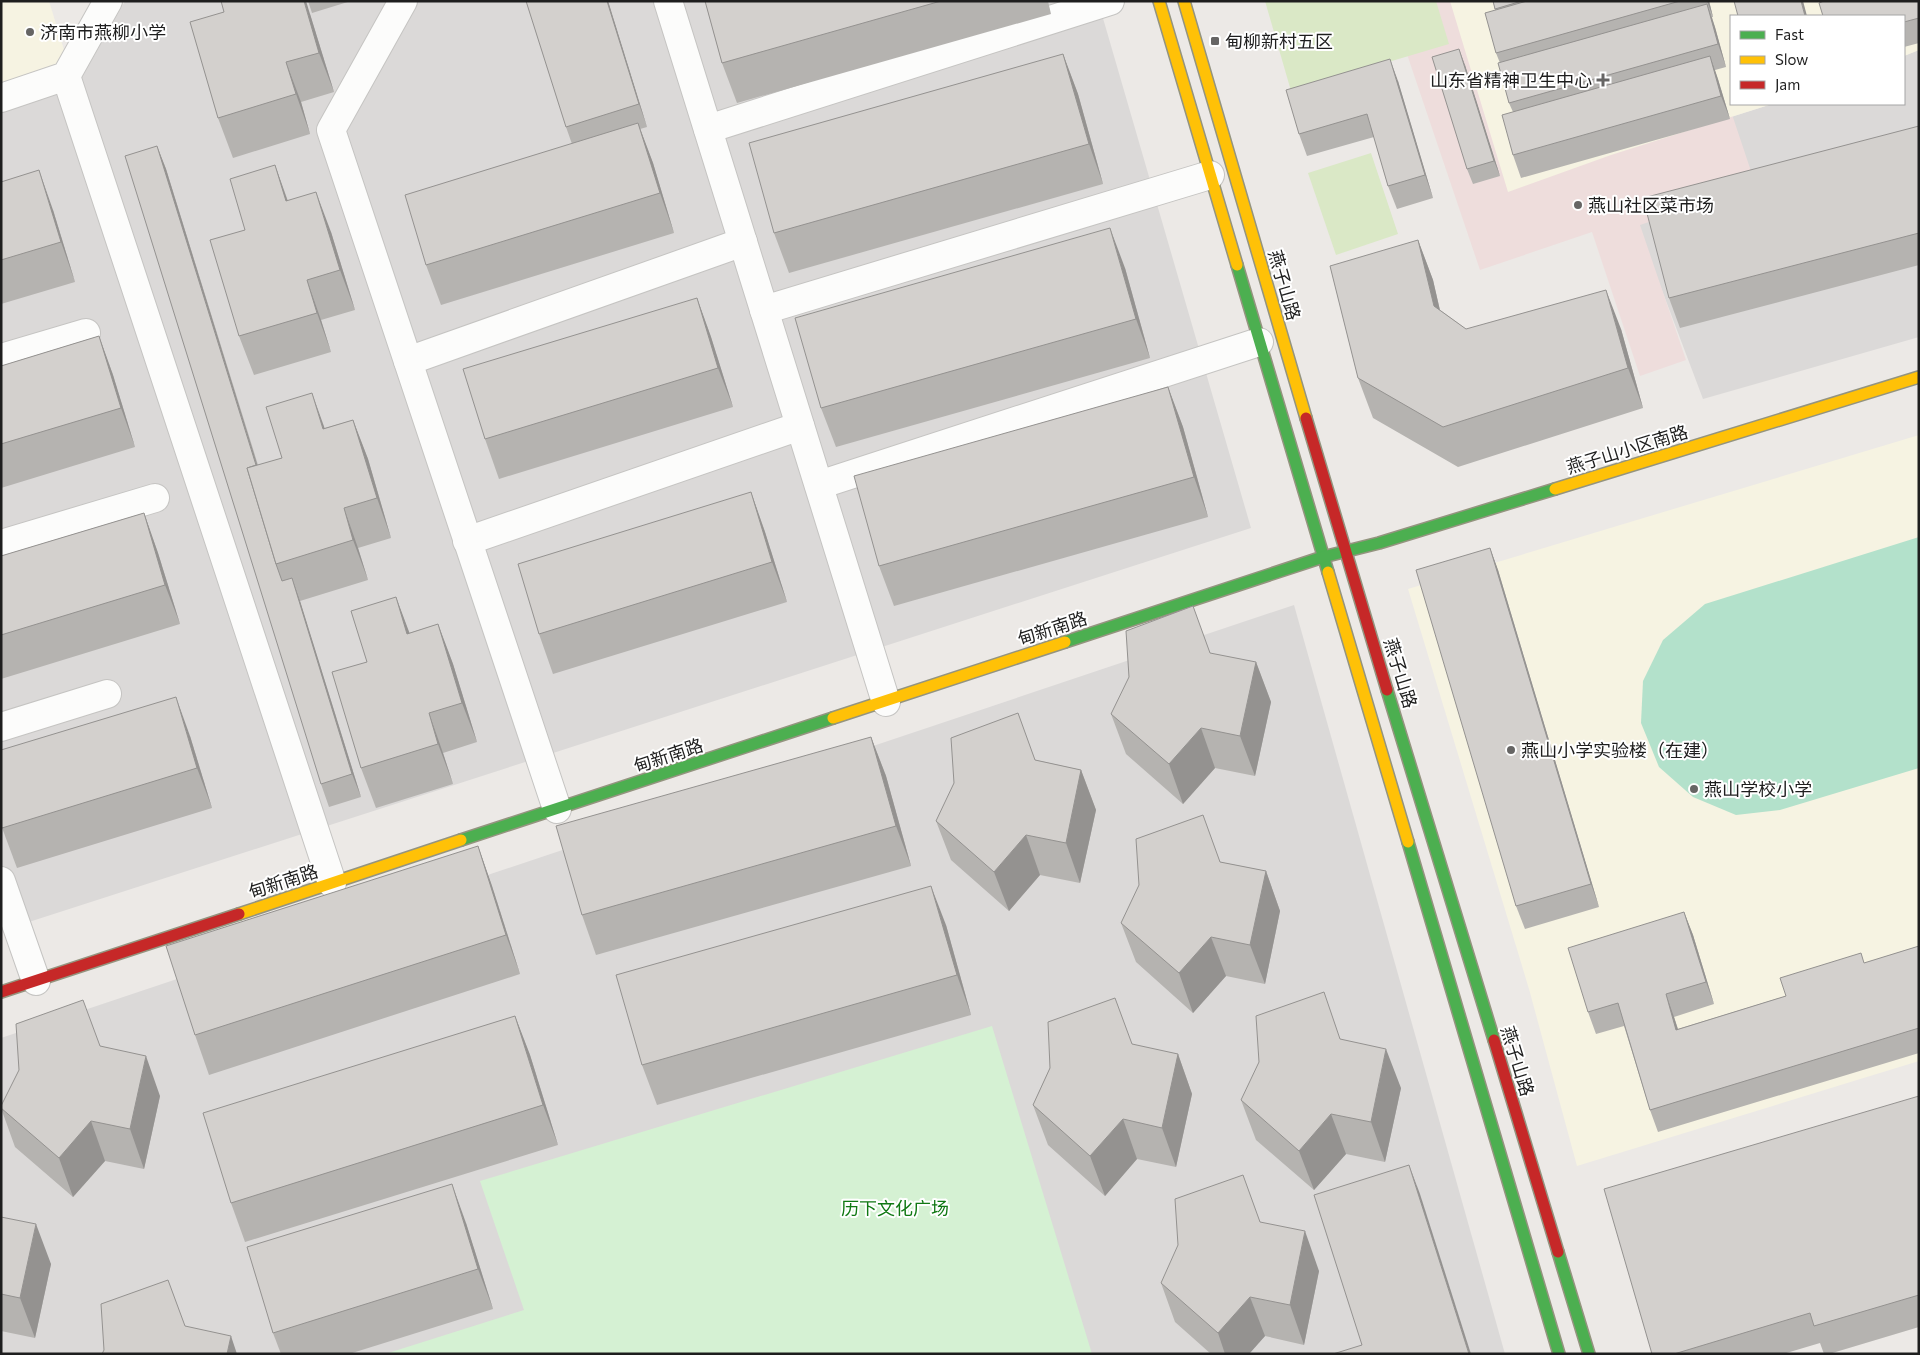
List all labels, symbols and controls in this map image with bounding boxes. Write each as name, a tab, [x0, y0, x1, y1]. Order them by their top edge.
legend	[1730, 15, 1905, 105]
place label: 济南市燕柳小学	[40, 21, 166, 43]
text: Fast	[1775, 25, 1804, 43]
marker: 济南市燕柳小学	[24, 26, 36, 38]
place label: 甸柳新村五区	[1225, 30, 1333, 52]
marker: 甸柳新村五区	[1209, 35, 1221, 47]
text: Slow	[1775, 50, 1808, 68]
place label: 山东省精神卫生中心	[1430, 69, 1592, 91]
marker: 山东省精神卫生中心	[1596, 73, 1610, 87]
text: Jam	[1775, 75, 1800, 93]
place label: 燕山社区菜市场	[1588, 194, 1714, 216]
marker: 燕山社区菜市场	[1572, 199, 1584, 211]
street label: 燕子山路	[1265, 247, 1305, 323]
street label: 燕子山小区南路	[1564, 420, 1690, 478]
street label: 甸新南路	[1014, 606, 1090, 650]
street label: 燕子山路	[1380, 635, 1422, 711]
street label: 甸新南路	[630, 733, 706, 777]
place label: 燕山小学实验楼（在建）	[1521, 739, 1719, 761]
marker: 燕山小学实验楼（在建）	[1505, 744, 1517, 756]
place label: 燕山学校小学	[1704, 778, 1812, 800]
marker: 燕山学校小学	[1688, 783, 1700, 795]
street label: 甸新南路	[245, 859, 321, 903]
street label: 燕子山路	[1497, 1023, 1539, 1099]
park label: 历下文化广场	[841, 1197, 949, 1219]

